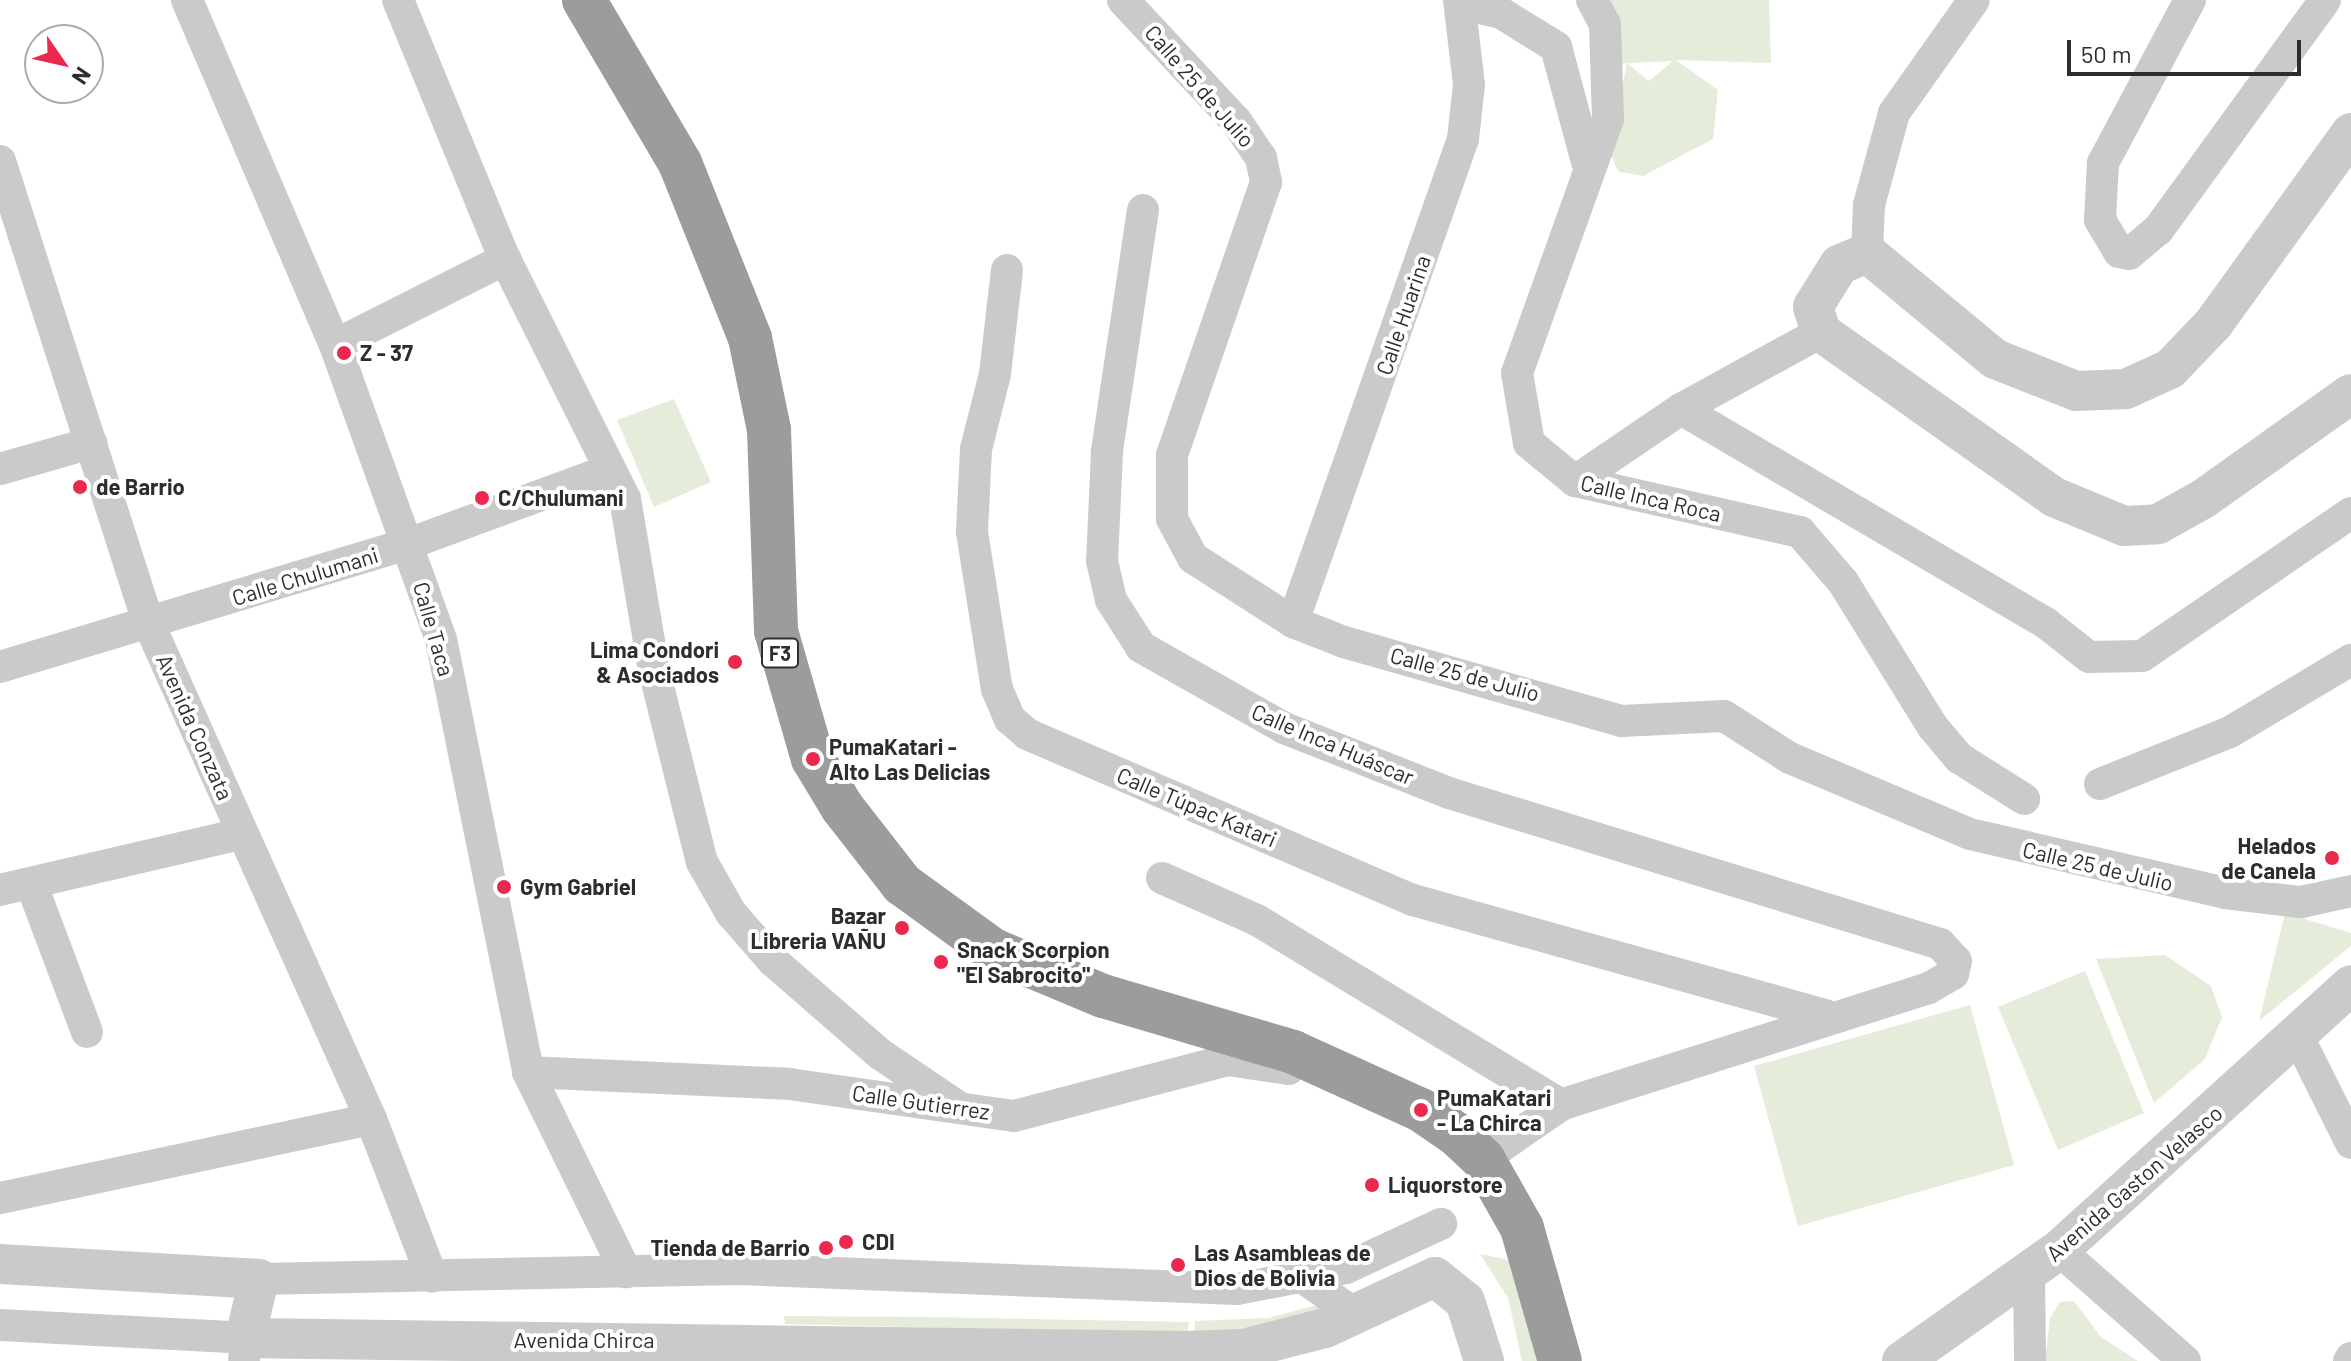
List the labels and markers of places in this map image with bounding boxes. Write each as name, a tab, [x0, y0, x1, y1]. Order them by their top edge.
place label: Z - 37	[360, 340, 413, 366]
marker: Z - 37	[335, 344, 353, 362]
place label: de Barrio	[96, 474, 185, 500]
marker: de Barrio	[71, 478, 89, 496]
place label: C/Chulumani	[498, 485, 624, 511]
marker: C/Chulumani	[473, 489, 491, 507]
place label: Lima Condori & Asociados	[590, 636, 719, 688]
marker: Lima Condori & Asociados	[726, 653, 744, 671]
place label: PumaKatari - Alto Las Delicias	[829, 733, 990, 784]
marker: PumaKatari - Alto Las Delicias	[804, 750, 822, 768]
place label: Helados de Canela	[2221, 832, 2316, 884]
marker: Helados de Canela	[2323, 849, 2341, 867]
place label: Gym Gabriel	[520, 874, 636, 900]
marker: Gym Gabriel	[495, 878, 513, 896]
place label: Bazar Libreria VAÑU	[750, 902, 886, 954]
marker: Bazar Libreria VAÑU	[893, 919, 911, 937]
place label: Snack Scorpion "El Sabrocito"	[957, 936, 1110, 988]
marker: Snack Scorpion "El Sabrocito"	[932, 953, 950, 971]
place label: PumaKatari - La Chirca	[1437, 1084, 1551, 1136]
marker: PumaKatari - La Chirca	[1412, 1101, 1430, 1119]
place label: Liquorstore	[1388, 1172, 1503, 1198]
marker: Liquorstore	[1363, 1176, 1381, 1194]
place label: CDI	[862, 1229, 895, 1255]
marker: CDI	[837, 1233, 855, 1251]
place label: Tienda de Barrio	[650, 1235, 810, 1261]
marker: Tienda de Barrio	[817, 1239, 835, 1257]
place label: Las Asambleas de Dios de Bolivia	[1194, 1239, 1371, 1290]
marker: Las Asambleas de Dios de Bolivia	[1169, 1256, 1187, 1274]

